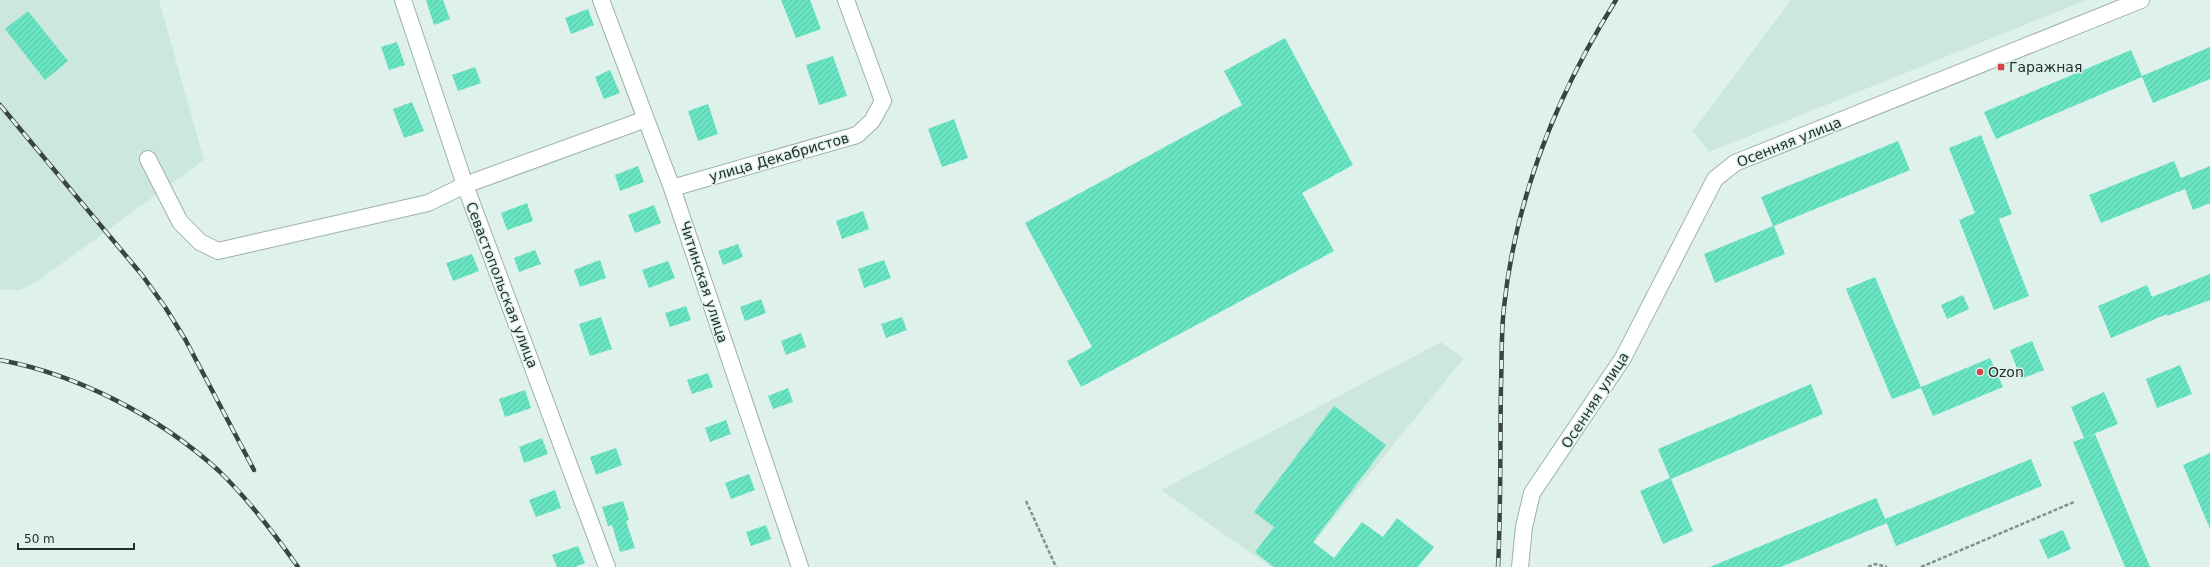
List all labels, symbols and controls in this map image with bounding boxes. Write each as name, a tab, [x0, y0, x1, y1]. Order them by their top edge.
place label: Гаражная	[2009, 59, 2082, 75]
marker: Гаражная	[1996, 62, 2006, 72]
street label: Осенняя улица	[1734, 114, 1844, 170]
street label: улица Декабристов	[707, 129, 851, 185]
street label: Севастопольская улица	[463, 200, 541, 370]
street label: Читинская улица	[677, 219, 731, 345]
street label: Осенняя улица	[1558, 349, 1632, 451]
place label: Ozon	[1988, 364, 2024, 380]
marker: Ozon	[1975, 367, 1985, 377]
scale bar	[18, 525, 134, 551]
text: 50 m	[24, 532, 55, 546]

